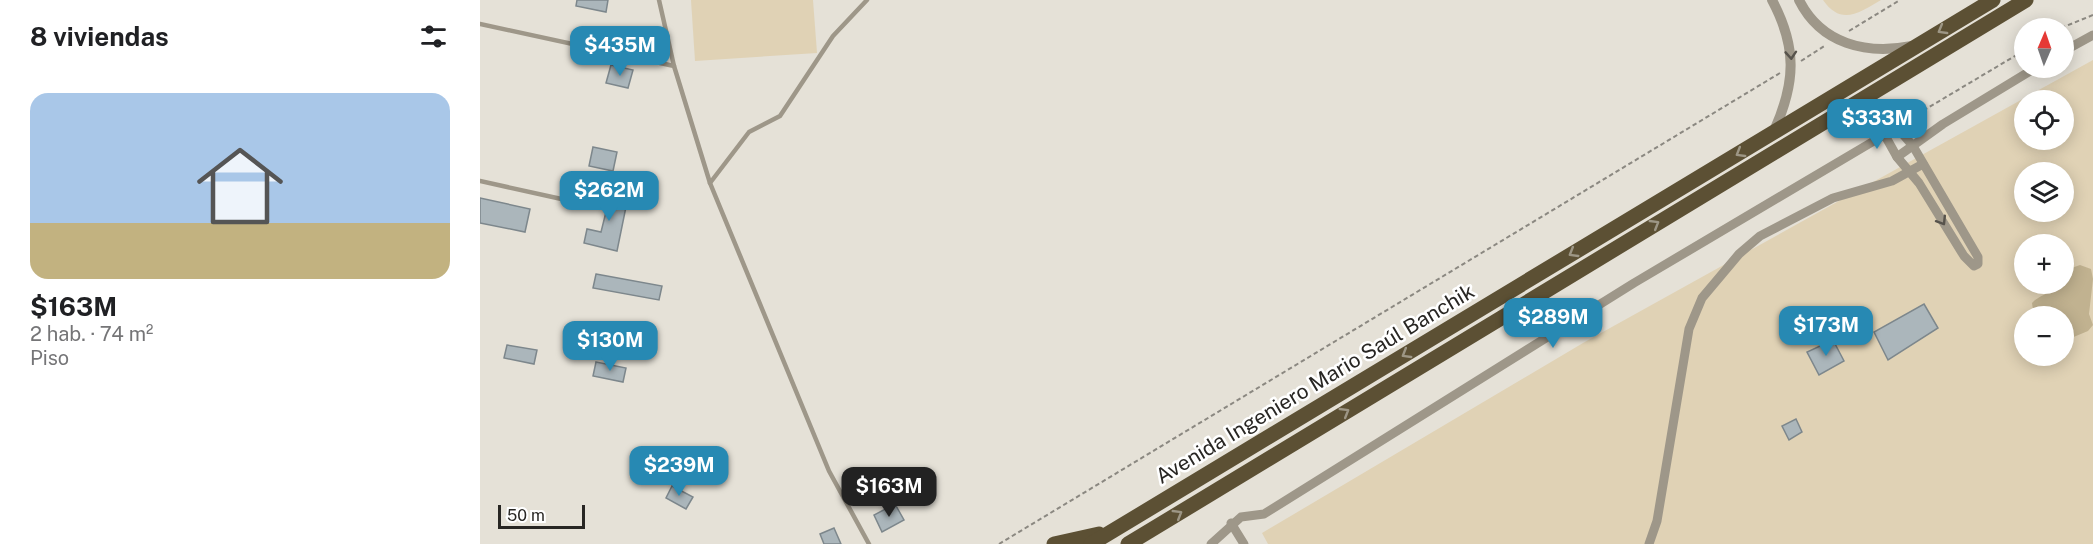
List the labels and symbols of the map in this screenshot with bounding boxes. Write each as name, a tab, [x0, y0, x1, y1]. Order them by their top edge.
north arrow	[2014, 18, 2074, 78]
one-way arrow	[1938, 22, 1948, 34]
pin: $435M	[578, 26, 662, 77]
one-way arrow	[1784, 50, 1797, 59]
pin: $333M	[1835, 99, 1919, 150]
one-way arrow	[1736, 146, 1746, 157]
pin: $262M	[567, 171, 651, 222]
one-way arrow	[1935, 215, 1947, 225]
one-way arrow	[1649, 219, 1659, 231]
one-way arrow	[1569, 246, 1579, 258]
street label: Avenida Ingeniero Mario Saúl Banchik	[1151, 278, 1479, 489]
pin: $289M	[1511, 298, 1595, 349]
pin: $173M	[1784, 306, 1868, 357]
pin: $130M	[568, 321, 652, 372]
one-way arrow	[1402, 347, 1412, 359]
one-way arrow	[1339, 408, 1349, 420]
pin: $239M	[637, 446, 721, 497]
pin: $163M	[847, 467, 931, 518]
scale bar	[498, 502, 585, 530]
one-way arrow	[1172, 509, 1182, 521]

